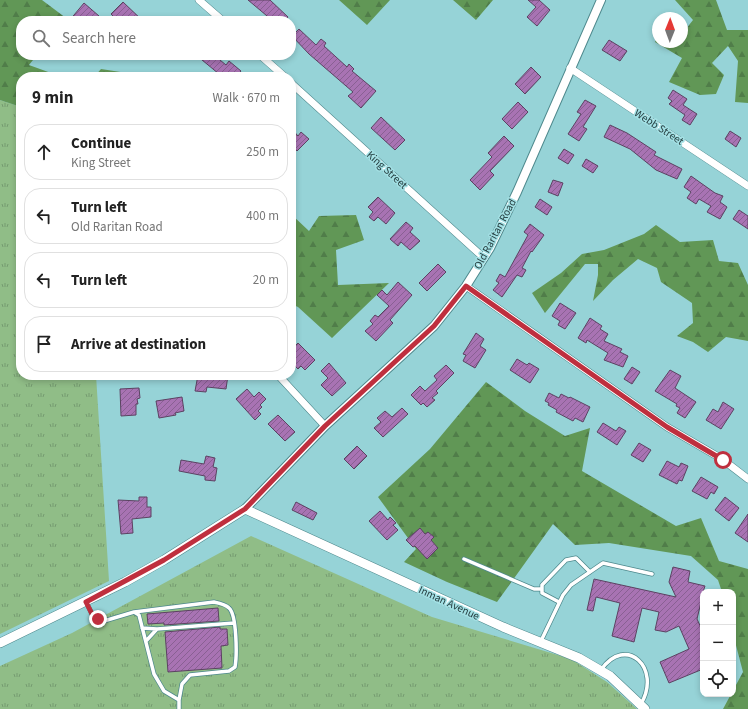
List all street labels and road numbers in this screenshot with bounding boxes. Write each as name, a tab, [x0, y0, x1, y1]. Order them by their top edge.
street label: Webb Street	[631, 105, 687, 149]
street label: King Street	[363, 148, 411, 193]
street label: Old Raritan Road	[470, 196, 520, 272]
street label: Inman Avenue	[416, 582, 482, 624]

